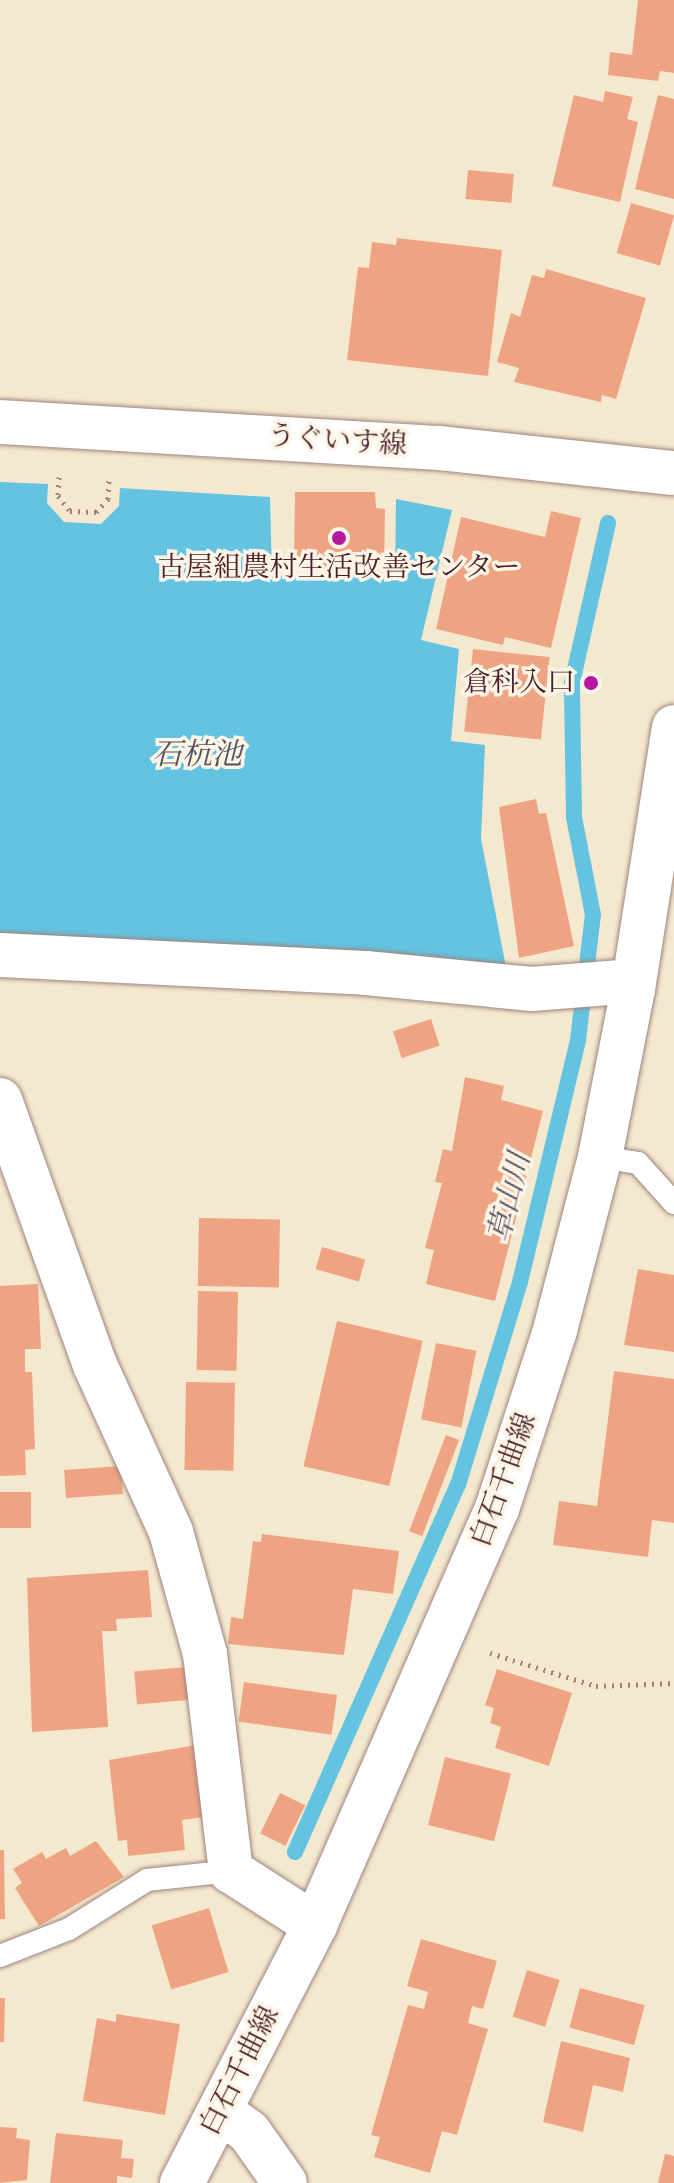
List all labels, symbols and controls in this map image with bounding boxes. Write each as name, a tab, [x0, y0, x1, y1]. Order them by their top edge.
street label: うぐいす線	[266, 419, 408, 463]
marker: 古屋組農村生活改善センター	[330, 529, 348, 547]
place label: 古屋組農村生活改善センター	[157, 551, 521, 585]
place label: 倉科入口	[463, 666, 575, 700]
marker: 倉科入口	[582, 674, 600, 692]
water label: 石杭池	[152, 738, 242, 774]
water label: 草山川	[483, 1150, 539, 1246]
street label: 白石千曲線	[464, 1408, 544, 1552]
street label: 白石千曲線	[193, 2001, 287, 2141]

